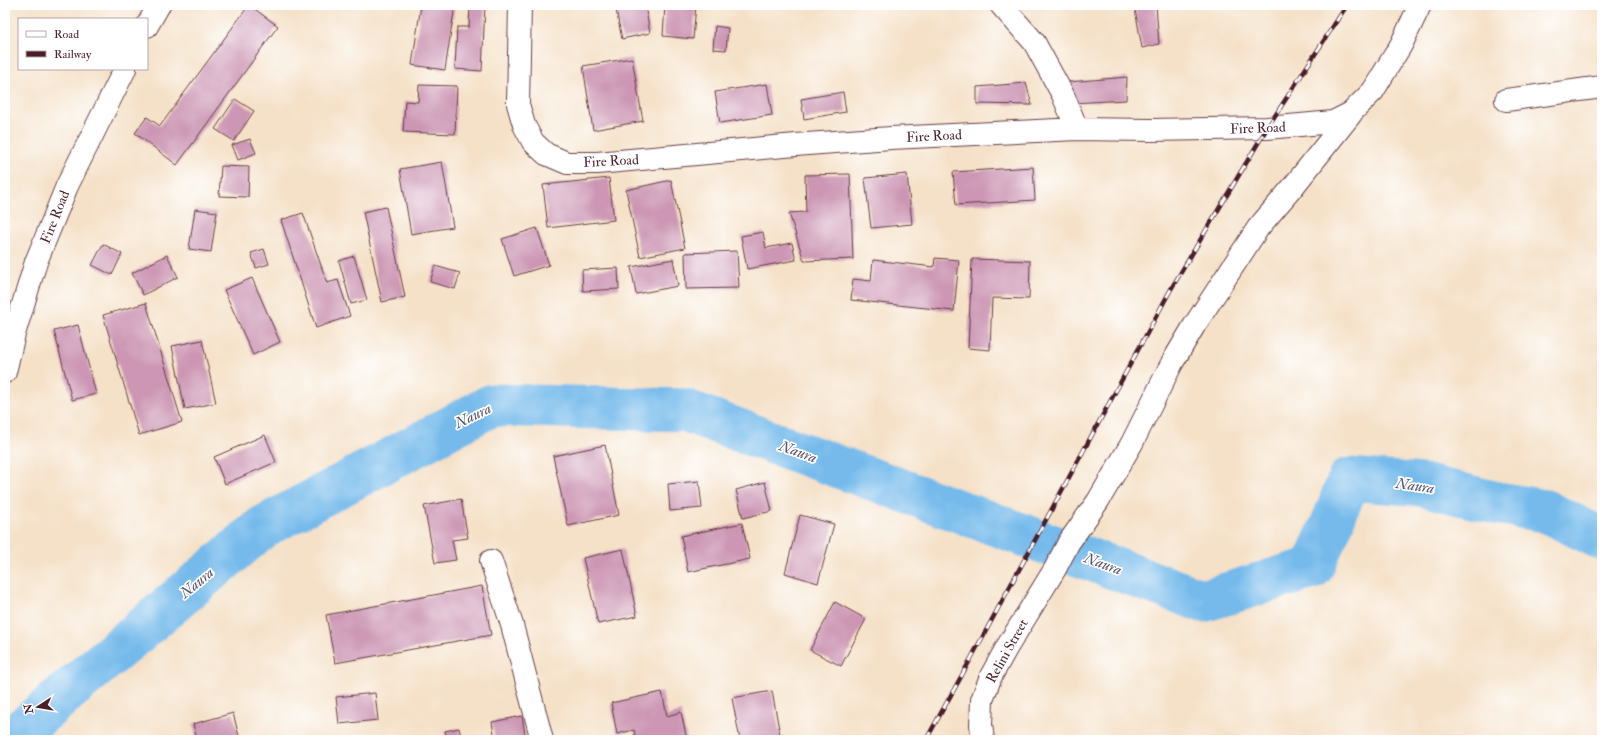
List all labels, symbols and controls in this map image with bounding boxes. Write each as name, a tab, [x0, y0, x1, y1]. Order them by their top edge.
legend	[18, 18, 148, 70]
text: Road	[54, 27, 79, 42]
text: Railway	[54, 47, 92, 62]
street label: Fire Road	[1230, 119, 1286, 137]
street label: Fire Road	[906, 126, 962, 146]
street label: Fire Road	[583, 151, 639, 171]
street label: Fire Road	[37, 188, 73, 246]
water label: Naura	[451, 399, 495, 433]
water label: Naura	[776, 436, 819, 468]
water label: Naura	[1394, 474, 1435, 498]
water label: Naura	[1081, 548, 1124, 580]
water label: Naura	[175, 563, 218, 603]
street label: Relini Street	[982, 616, 1032, 686]
north arrow	[18, 687, 58, 727]
text: N	[21, 702, 36, 716]

